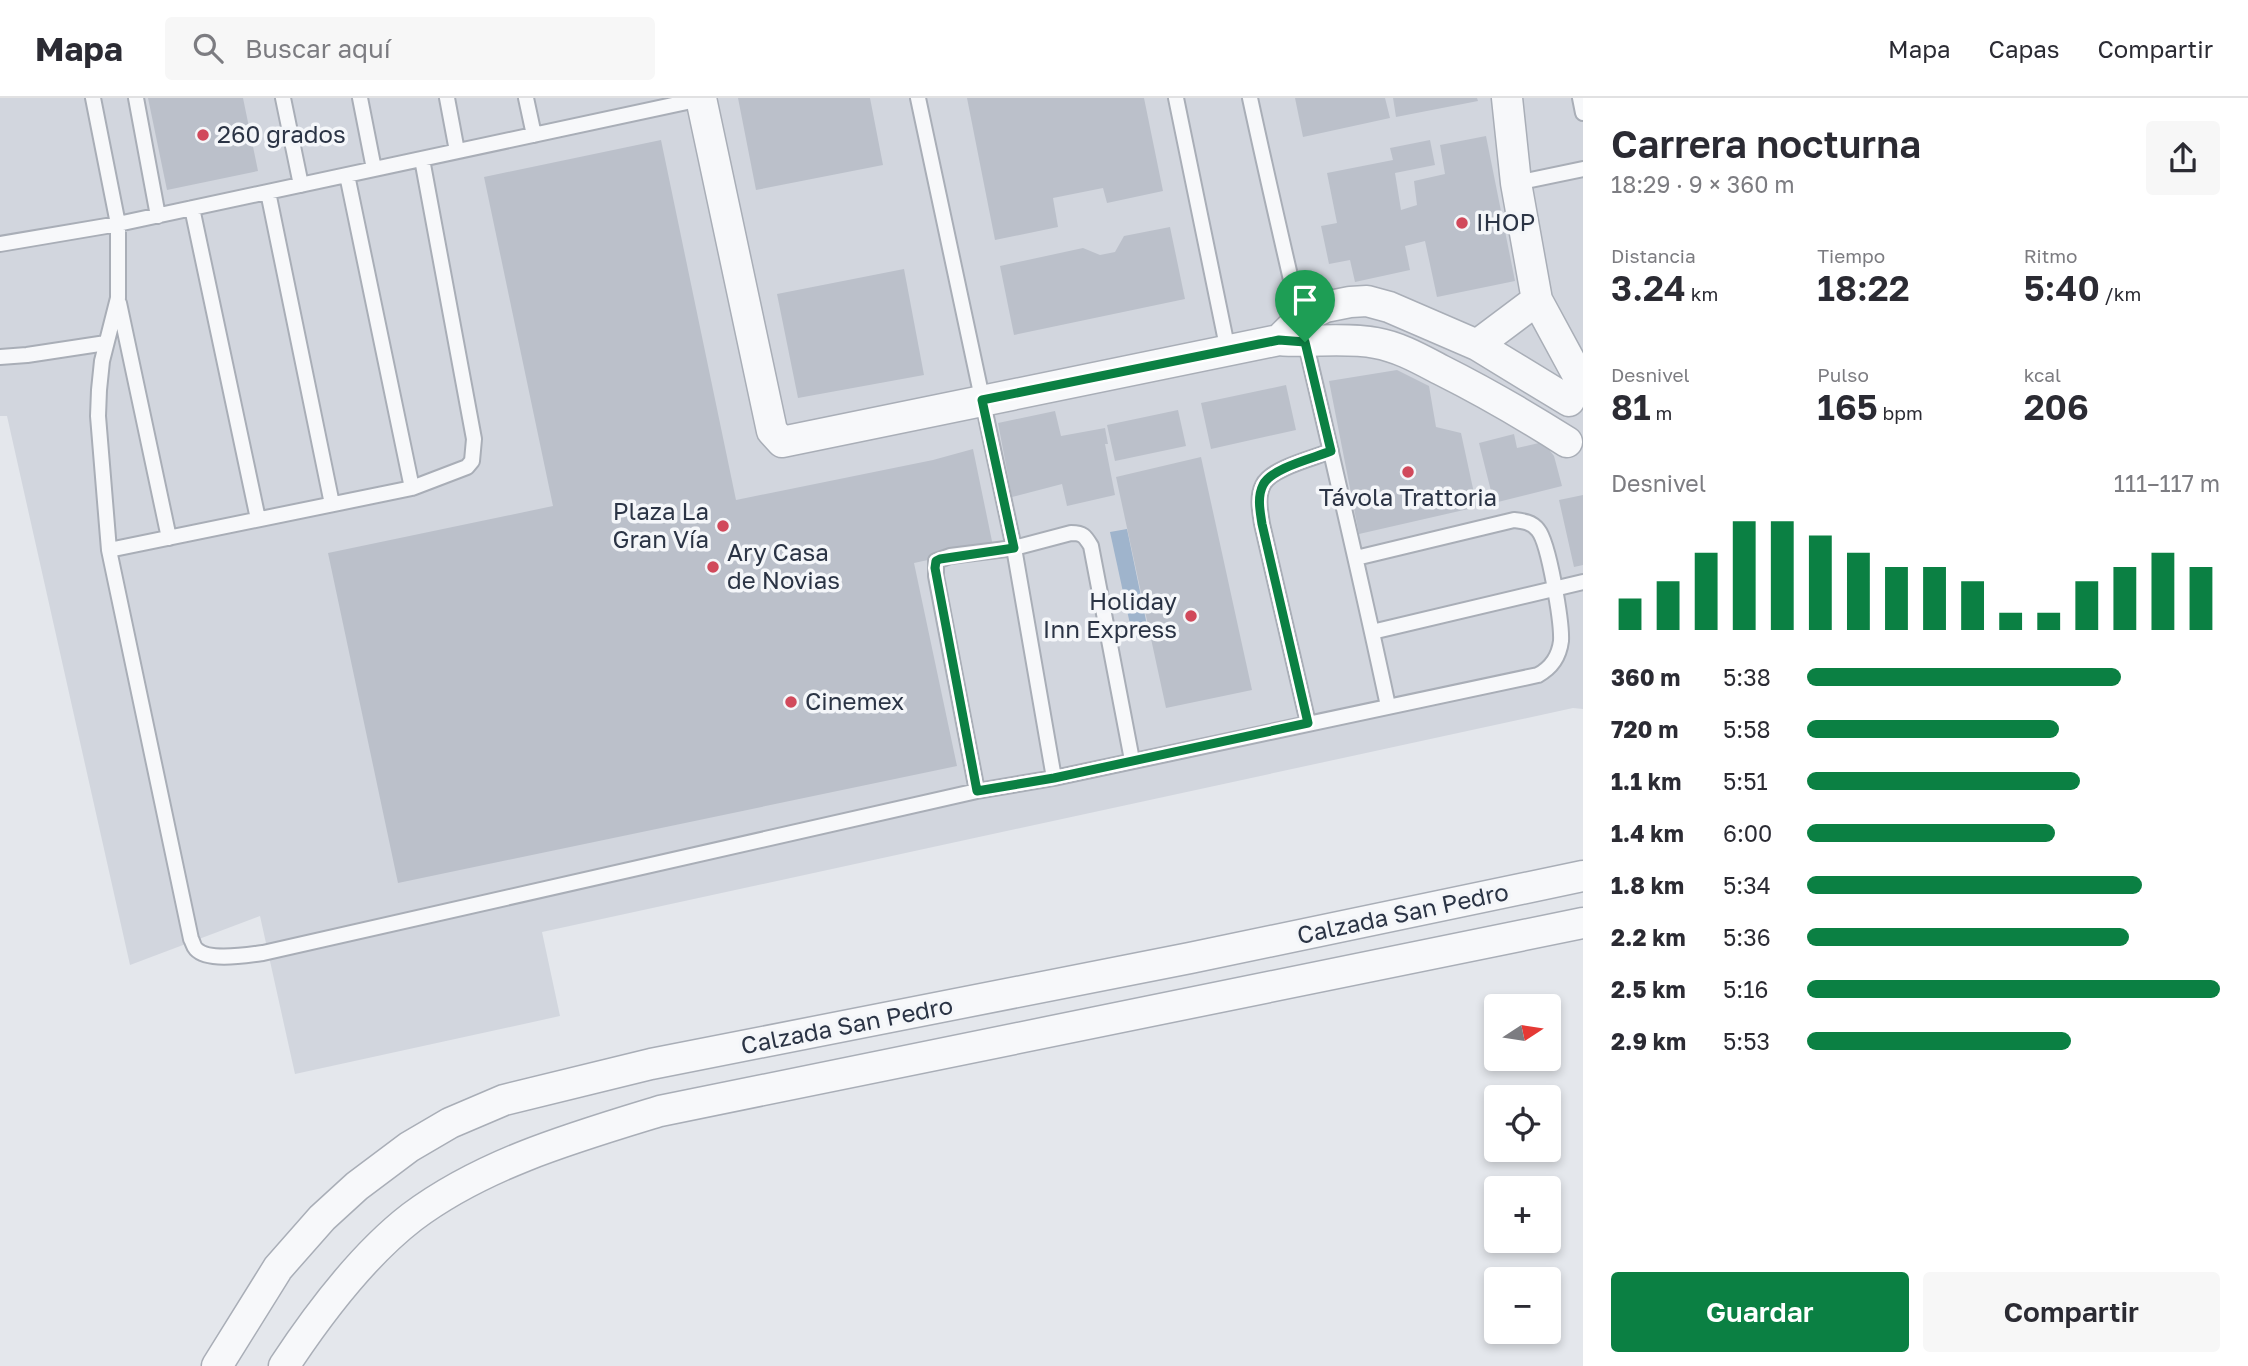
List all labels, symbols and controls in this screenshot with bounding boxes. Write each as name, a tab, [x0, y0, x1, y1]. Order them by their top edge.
search box	[165, 17, 655, 80]
text: Mapa	[35, 29, 123, 68]
icon: search	[189, 29, 227, 67]
text: Buscar aquí	[245, 33, 391, 64]
text: Mapa	[1888, 34, 1951, 63]
text: Capas	[1989, 34, 2059, 63]
text: Compartir	[2097, 34, 2213, 63]
place label: 260 grados	[217, 119, 346, 148]
text: Carrera nocturna	[1611, 121, 1921, 166]
button: share	[2146, 121, 2220, 195]
marker: 260 grados	[195, 127, 211, 143]
text: 18:29 · 9 × 360 m	[1611, 170, 1795, 198]
place label: IHOP	[1476, 207, 1535, 236]
marker: IHOP	[1454, 215, 1470, 231]
text: Distancia	[1611, 244, 1696, 267]
text: Tiempo	[1817, 244, 1885, 267]
text: Ritmo	[2024, 244, 2077, 267]
text: 3.24	[1611, 267, 1686, 309]
text: 18:22	[1817, 267, 1910, 309]
text: 5:40	[2024, 267, 2100, 309]
pin	[1275, 270, 1335, 342]
icon: arrive	[1286, 281, 1324, 319]
text: km	[1686, 282, 1718, 305]
text: /km	[2100, 282, 2141, 305]
text: Desnivel	[1611, 363, 1690, 386]
text: Pulso	[1817, 363, 1869, 386]
text: kcal	[2024, 363, 2061, 386]
text: 81	[1611, 386, 1651, 428]
text: 165	[1817, 386, 1878, 428]
text: 206	[2024, 386, 2089, 428]
text: m	[1651, 401, 1672, 424]
text: bpm	[1878, 401, 1923, 424]
marker: Távola Trattoria	[1400, 464, 1416, 480]
text: Desnivel	[1611, 469, 1706, 497]
text: 111–117 m	[2114, 469, 2220, 497]
place label: Távola Trattoria	[1319, 482, 1497, 511]
place label: Plaza La Gran Vía	[613, 496, 709, 553]
marker: Plaza La Gran Vía	[715, 518, 731, 534]
place label: Ary Casa de Novias	[727, 537, 840, 594]
marker: Ary Casa de Novias	[705, 559, 721, 575]
place label: Holiday Inn Express	[1043, 586, 1177, 643]
marker: Holiday Inn Express	[1183, 608, 1199, 624]
text: 360 m	[1611, 663, 1680, 691]
text: 5:38	[1723, 663, 1771, 691]
place label: Cinemex	[805, 686, 904, 715]
marker: Cinemex	[783, 694, 799, 710]
text: 720 m	[1611, 715, 1678, 743]
text: 5:58	[1723, 715, 1771, 743]
text: 1.1 km	[1611, 767, 1681, 795]
text: 5:51	[1723, 767, 1768, 795]
text: 1.4 km	[1611, 819, 1684, 847]
text: 6:00	[1723, 819, 1772, 847]
text: 1.8 km	[1611, 871, 1684, 899]
text: 5:34	[1723, 871, 1771, 899]
street label: Calzada San Pedro	[1294, 876, 1511, 949]
text: 2.2 km	[1611, 923, 1686, 951]
text: 5:36	[1723, 923, 1771, 951]
text: 2.5 km	[1611, 975, 1686, 1003]
text: 5:16	[1723, 975, 1768, 1003]
street label: Calzada San Pedro	[738, 990, 955, 1059]
north arrow	[1484, 994, 1561, 1071]
map controls	[1484, 994, 1561, 1344]
text: 2.9 km	[1611, 1027, 1686, 1055]
text: 5:53	[1723, 1027, 1770, 1055]
button: locate	[1484, 1085, 1561, 1162]
button: +	[1484, 1176, 1561, 1253]
button: −	[1484, 1267, 1561, 1344]
button: Guardar	[1611, 1272, 1909, 1352]
button: Compartir	[1923, 1272, 2220, 1352]

